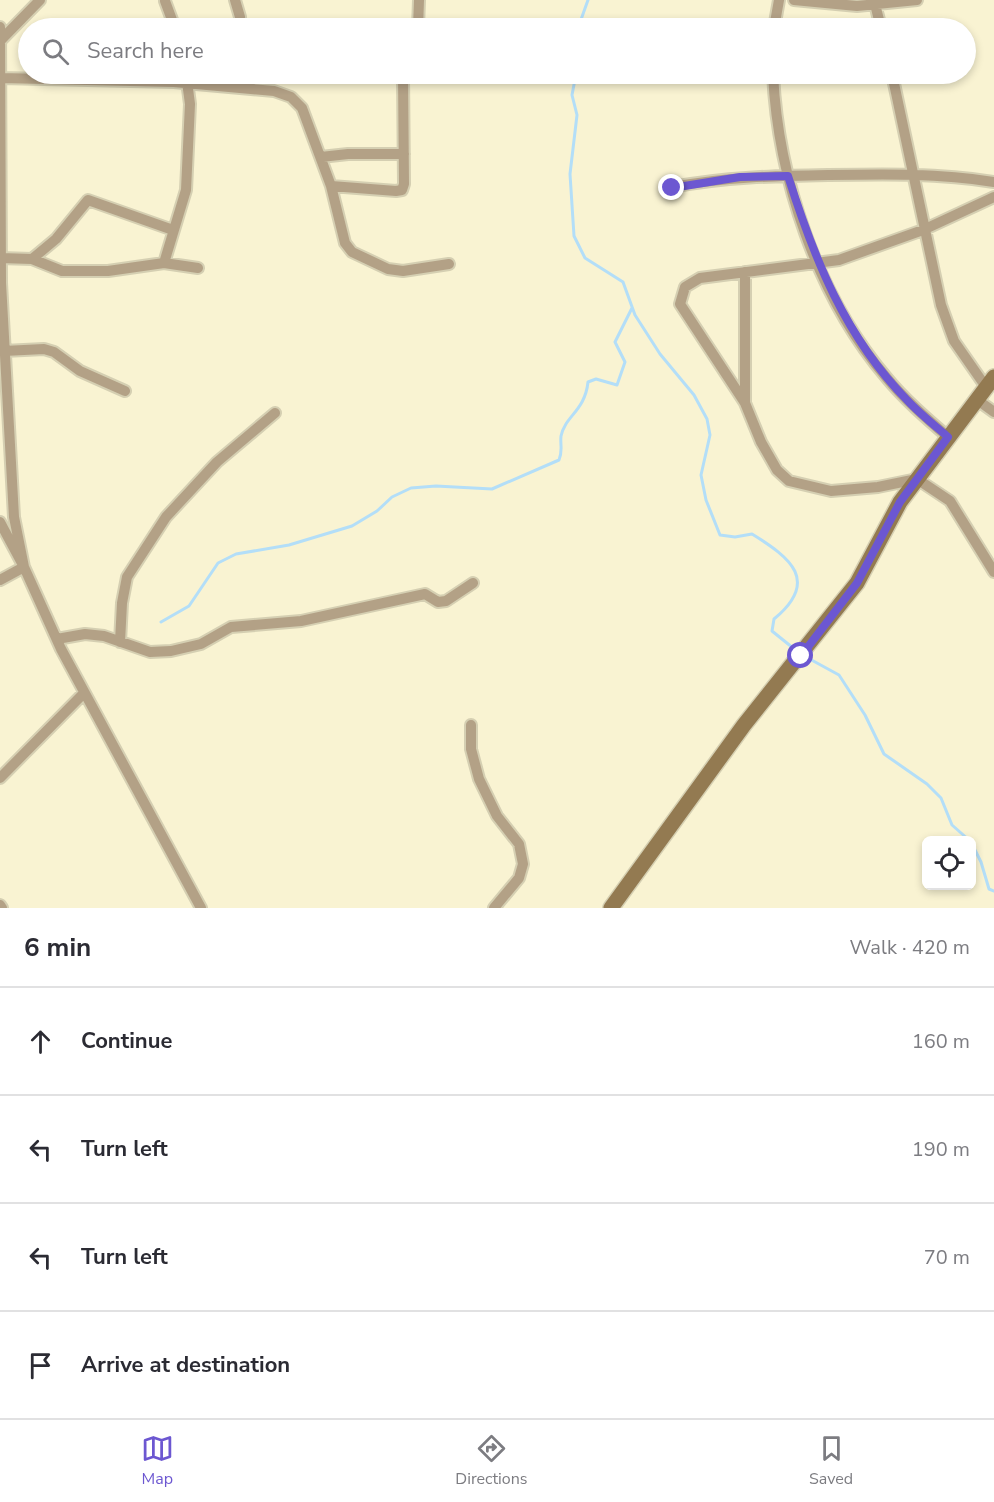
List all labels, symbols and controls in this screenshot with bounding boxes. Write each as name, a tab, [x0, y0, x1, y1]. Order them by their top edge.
search box	[18, 18, 976, 84]
icon: search	[39, 35, 72, 68]
text: Search here	[87, 36, 204, 66]
route end	[658, 174, 684, 200]
route start	[787, 642, 813, 668]
map controls	[922, 836, 976, 890]
button: locate	[922, 836, 976, 890]
text: 6 min	[24, 930, 91, 965]
text: Walk · 420 m	[850, 934, 970, 961]
icon: ahead	[24, 1025, 57, 1058]
text: Continue	[81, 1026, 172, 1056]
text: 160 m	[912, 1028, 970, 1055]
icon: left	[24, 1133, 57, 1166]
text: Turn left	[81, 1134, 168, 1164]
text: 190 m	[912, 1136, 970, 1163]
icon: left	[24, 1241, 57, 1274]
text: Turn left	[81, 1242, 168, 1272]
text: 70 m	[924, 1244, 970, 1271]
icon: arrive	[24, 1349, 57, 1382]
text: Arrive at destination	[81, 1350, 290, 1380]
tab: Map	[141, 1432, 174, 1490]
tab: Directions	[455, 1432, 527, 1490]
tab: Saved	[809, 1432, 853, 1490]

